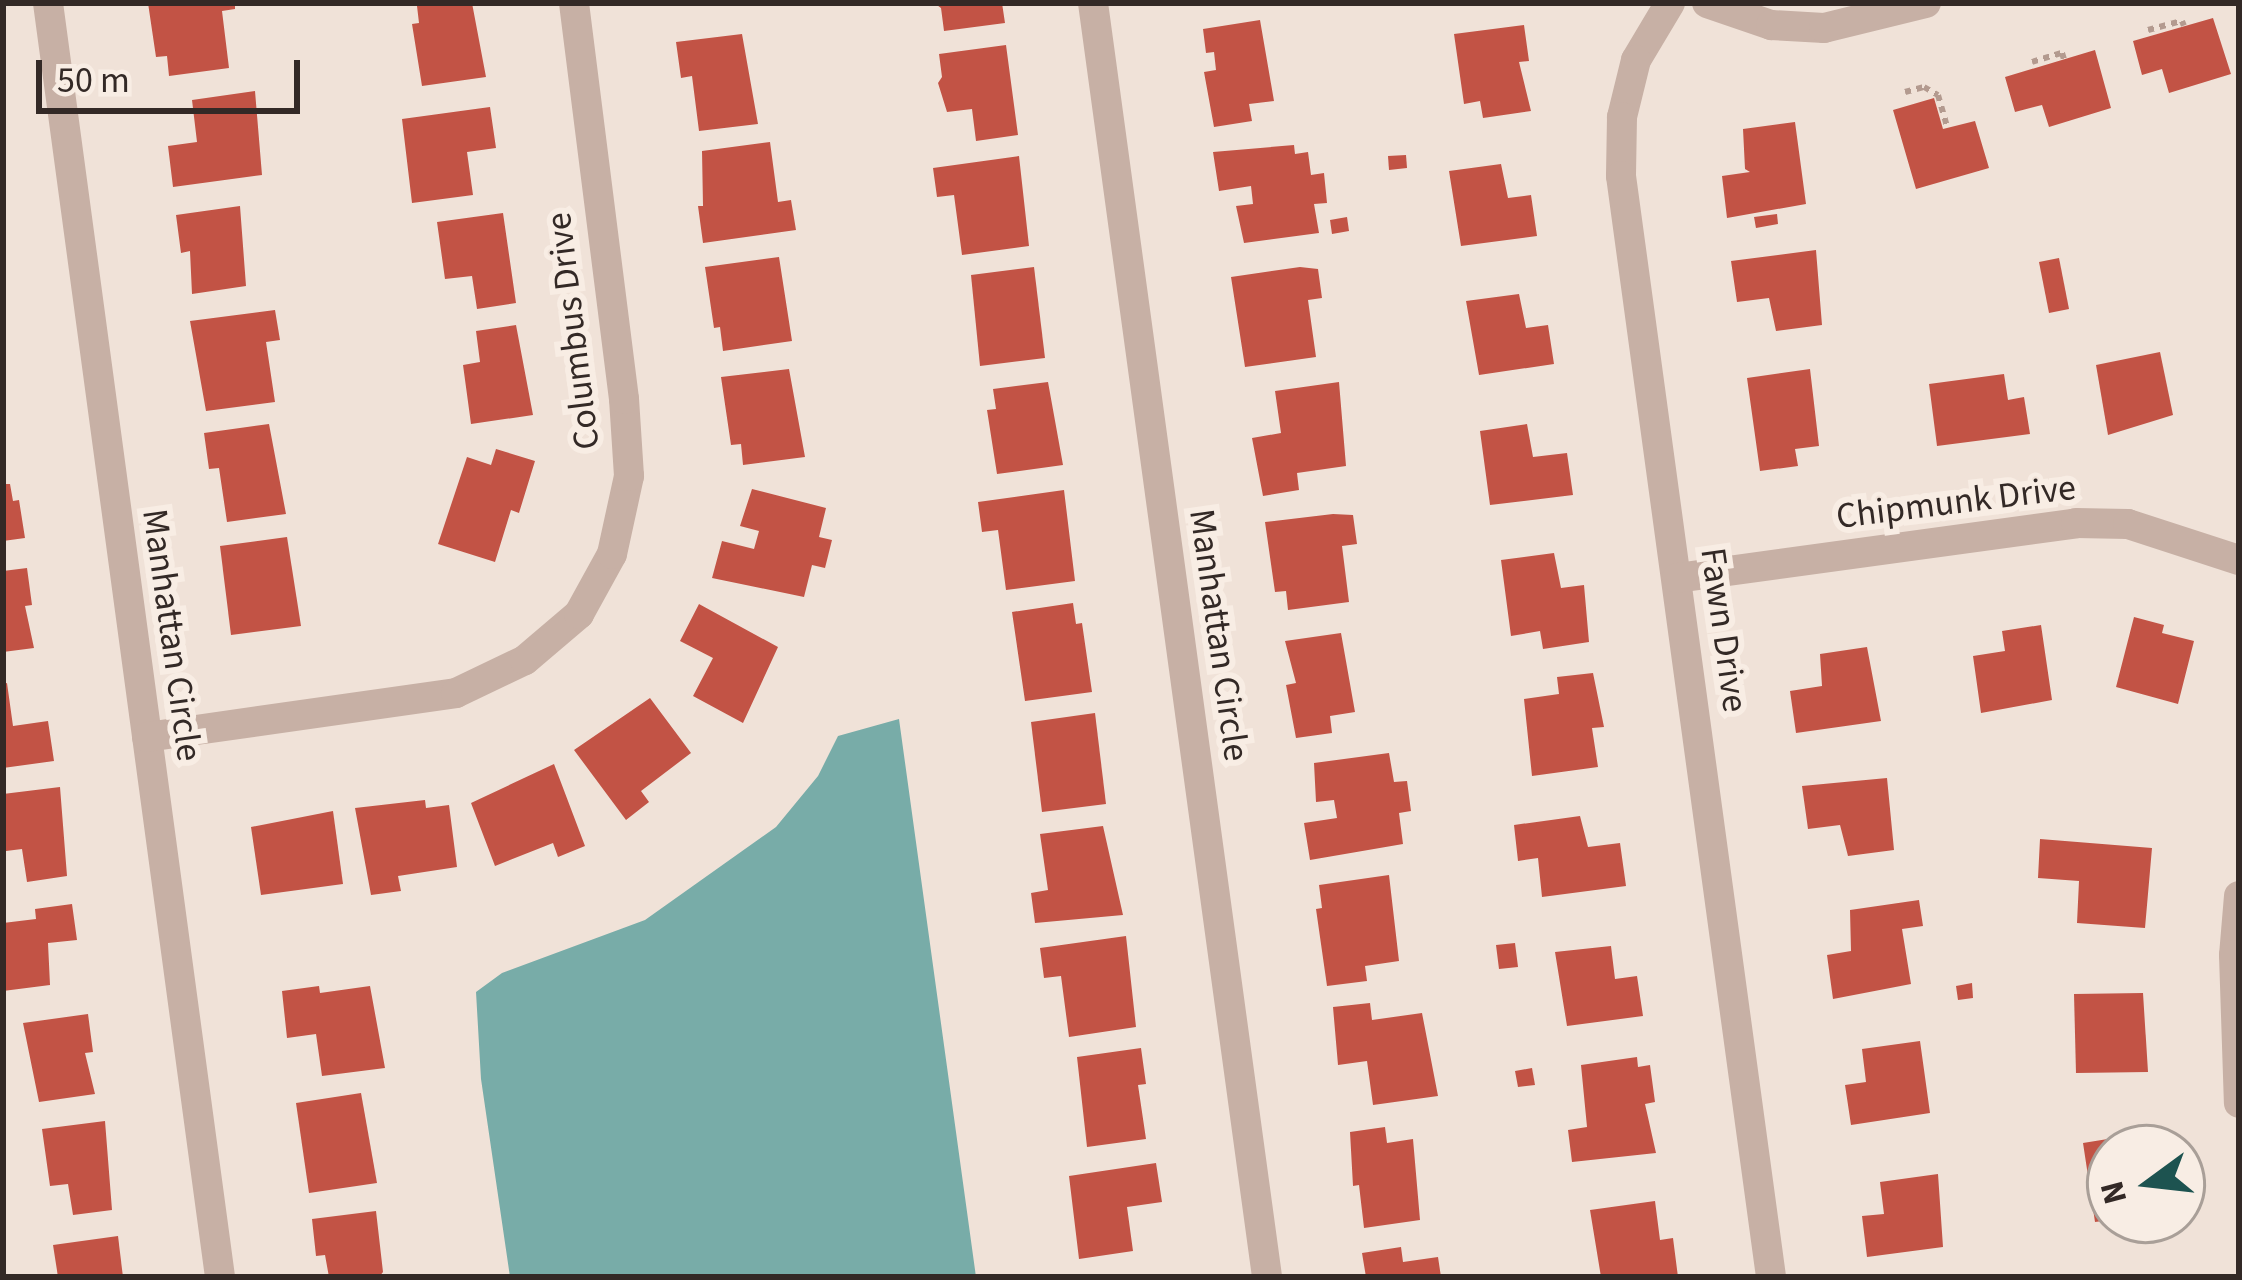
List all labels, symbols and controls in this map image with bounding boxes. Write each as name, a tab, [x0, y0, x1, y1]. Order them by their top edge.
scale bar	[42, 36, 306, 110]
text: 50 m	[57, 55, 130, 106]
street label: Columbus Drive	[537, 210, 609, 452]
street label: Chipmunk Drive	[1834, 466, 2078, 538]
street label: Manhattan Circle	[133, 506, 211, 764]
street label: Manhattan Circle	[1180, 506, 1258, 764]
street label: Fawn Drive	[1691, 545, 1757, 715]
north arrow	[2086, 1124, 2206, 1244]
text: N	[2088, 1176, 2139, 1209]

